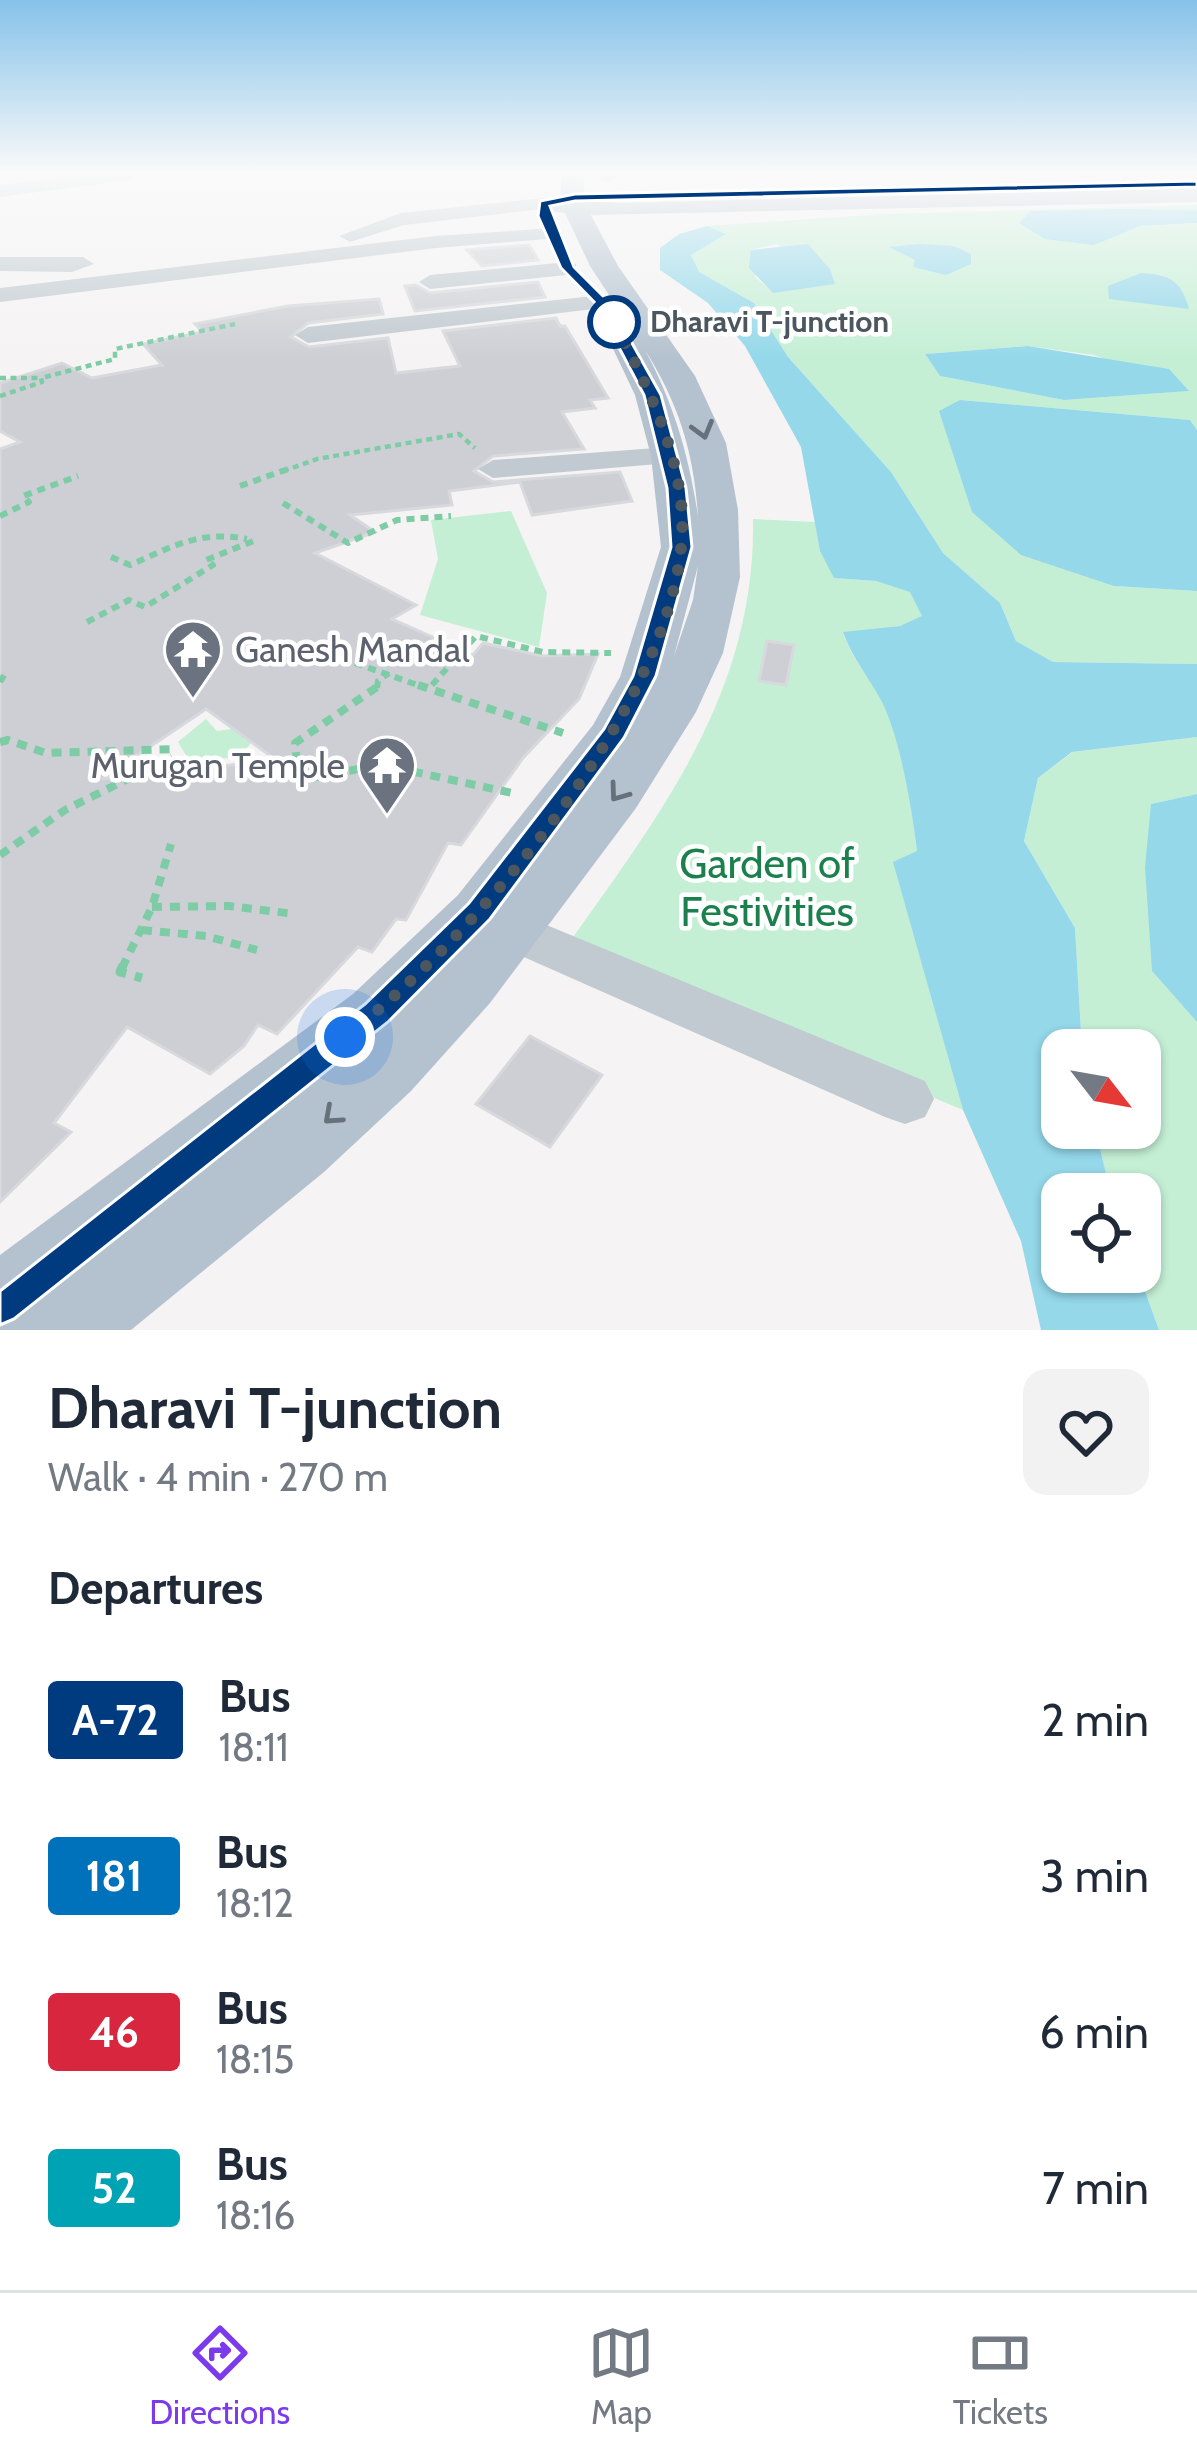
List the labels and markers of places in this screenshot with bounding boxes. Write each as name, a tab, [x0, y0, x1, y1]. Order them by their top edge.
marker: Dharavi T-junction	[589, 297, 639, 347]
place label: Dharavi T-junction	[650, 303, 889, 340]
temple icon: Ganesh Mandal	[162, 618, 224, 700]
place label: Ganesh Mandal	[235, 627, 470, 671]
temple icon: Murugan Temple	[356, 734, 418, 816]
place label: Murugan Temple	[91, 743, 345, 787]

